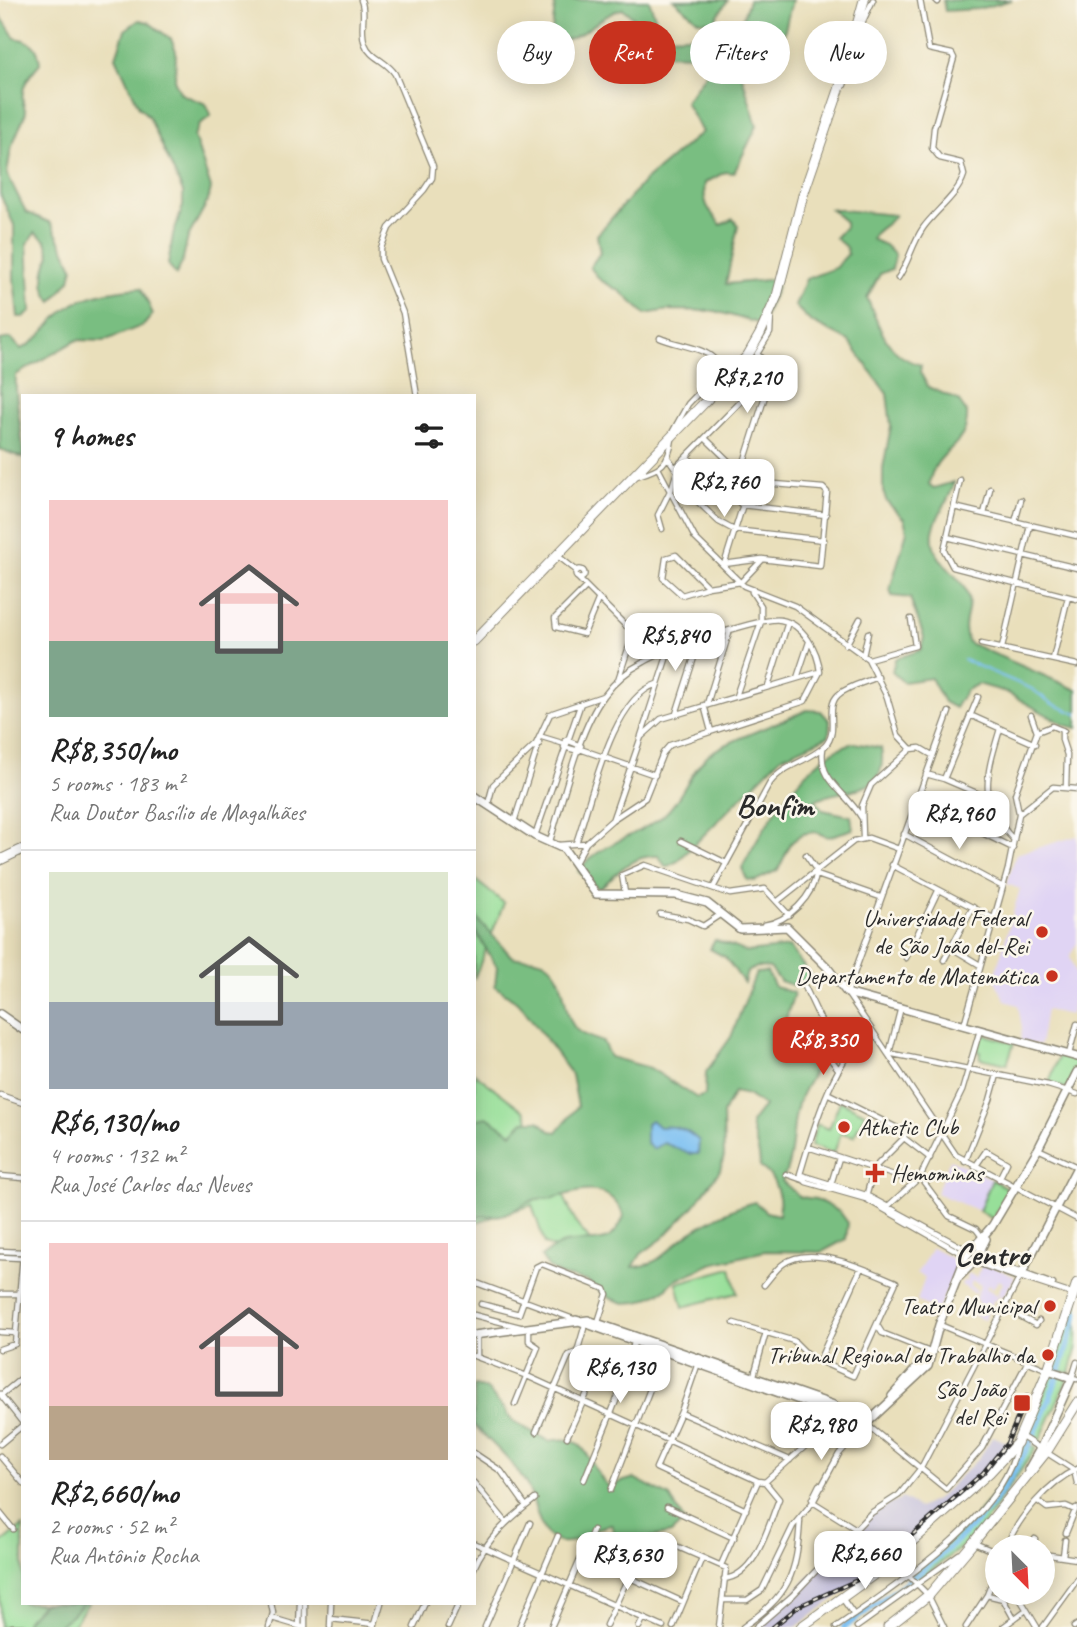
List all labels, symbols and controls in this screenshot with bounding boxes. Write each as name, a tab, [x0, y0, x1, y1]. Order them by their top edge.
chip: Buy	[497, 21, 575, 84]
chip: Rent	[589, 21, 676, 84]
chip: Filters	[690, 21, 790, 84]
chip: New	[804, 21, 887, 84]
pin: R$7,210	[682, 356, 812, 415]
text: R$7,210	[713, 363, 781, 392]
text: 9 homes	[49, 417, 133, 455]
icon: filters	[410, 417, 448, 455]
pin: R$2,760	[659, 460, 789, 519]
text: R$2,760	[689, 467, 759, 496]
icon: home	[186, 546, 312, 672]
pin: R$5,840	[610, 614, 740, 673]
text: R$5,840	[641, 621, 709, 650]
text: R$8,350/mo	[49, 731, 177, 769]
text: 5 rooms · 183 m²	[49, 769, 184, 798]
district label: Bonfim	[736, 785, 816, 826]
pin: R$2,960	[894, 792, 1024, 851]
text: Rua Doutor Basílio de Magalhães	[49, 798, 305, 827]
text: R$2,960	[924, 799, 994, 828]
place label: Universidade Federal de São João del-Rei	[863, 903, 1032, 961]
icon: home	[186, 918, 312, 1044]
marker: Universidade Federal de São João del-Rei	[1034, 924, 1050, 940]
place label: Departamento de Matemática	[796, 961, 1039, 991]
marker: Departamento de Matemática	[1044, 968, 1060, 984]
pin: R$8,350	[758, 1018, 888, 1077]
text: R$8,350	[789, 1025, 857, 1054]
text: R$6,130/mo	[49, 1103, 178, 1141]
place label: Athetic Club	[858, 1112, 960, 1142]
marker: Athetic Club	[836, 1119, 852, 1135]
text: 4 rooms · 132 m²	[49, 1141, 184, 1170]
place label: Hemominas	[891, 1158, 986, 1188]
marker: Hemominas	[865, 1163, 885, 1183]
text: Rua José Carlos das Neves	[49, 1170, 251, 1199]
district label: Centro	[955, 1234, 1033, 1275]
icon: home	[186, 1289, 312, 1415]
place label: Teatro Municipal	[901, 1291, 1040, 1321]
marker: Teatro Municipal	[1042, 1298, 1058, 1314]
place label: Tribunal Regional do Trabalho da	[768, 1340, 1036, 1370]
pin: R$6,130	[555, 1346, 685, 1405]
marker: Tribunal Regional do Trabalho da	[1040, 1347, 1056, 1363]
text: R$6,130	[585, 1353, 655, 1382]
place label: São João del Rei	[935, 1374, 1009, 1432]
marker: São João del Rei	[1012, 1393, 1032, 1413]
pin: R$2,980	[756, 1402, 886, 1462]
text: R$2,980	[787, 1410, 855, 1439]
text: R$2,660/mo	[49, 1474, 178, 1512]
text: 2 rooms · 52 m²	[49, 1512, 173, 1541]
pin: R$3,630	[562, 1532, 692, 1592]
pin: R$2,660	[800, 1532, 930, 1591]
north arrow	[985, 1535, 1055, 1605]
map controls	[985, 1535, 1055, 1605]
text: R$2,660	[830, 1539, 900, 1568]
text: R$3,630	[592, 1540, 662, 1569]
text: Rua Antônio Rocha	[49, 1541, 199, 1570]

